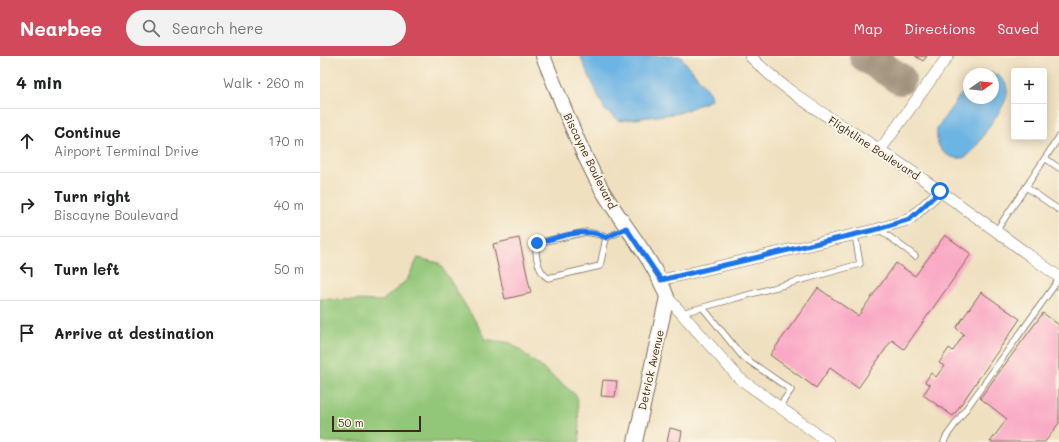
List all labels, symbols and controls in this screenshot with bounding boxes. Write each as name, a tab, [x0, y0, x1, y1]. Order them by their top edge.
search box	[126, 10, 406, 46]
text: Nearbee	[20, 16, 102, 41]
icon: search	[140, 17, 162, 39]
text: Search here	[172, 18, 263, 38]
text: Map	[854, 19, 882, 38]
text: Directions	[904, 19, 975, 38]
text: Saved	[997, 19, 1039, 38]
north arrow	[963, 68, 999, 104]
map controls	[1011, 68, 1047, 140]
button: +	[1011, 68, 1047, 104]
text: 4 min	[16, 71, 62, 93]
text: Walk · 260 m	[223, 74, 304, 91]
button: −	[1011, 104, 1047, 140]
street label: Biscayne Boulevard	[561, 110, 620, 211]
street label: Flightline Boulevard	[826, 112, 923, 183]
text: Continue	[54, 122, 121, 142]
icon: ahead	[16, 130, 38, 152]
text: 170 m	[268, 132, 304, 149]
text: Airport Terminal Drive	[54, 142, 199, 159]
route start	[931, 182, 949, 200]
text: Turn right	[54, 186, 131, 206]
icon: right	[16, 194, 38, 216]
text: 40 m	[274, 196, 304, 213]
text: Biscayne Boulevard	[54, 206, 178, 223]
route end	[528, 234, 546, 252]
icon: left	[16, 258, 38, 280]
text: Turn left	[54, 259, 119, 279]
text: 50 m	[274, 260, 304, 277]
icon: arrive	[16, 322, 38, 344]
text: Arrive at destination	[54, 323, 214, 343]
street label: Detrick Avenue	[634, 328, 667, 412]
scale bar	[332, 414, 421, 433]
text: 50 m	[338, 415, 364, 430]

